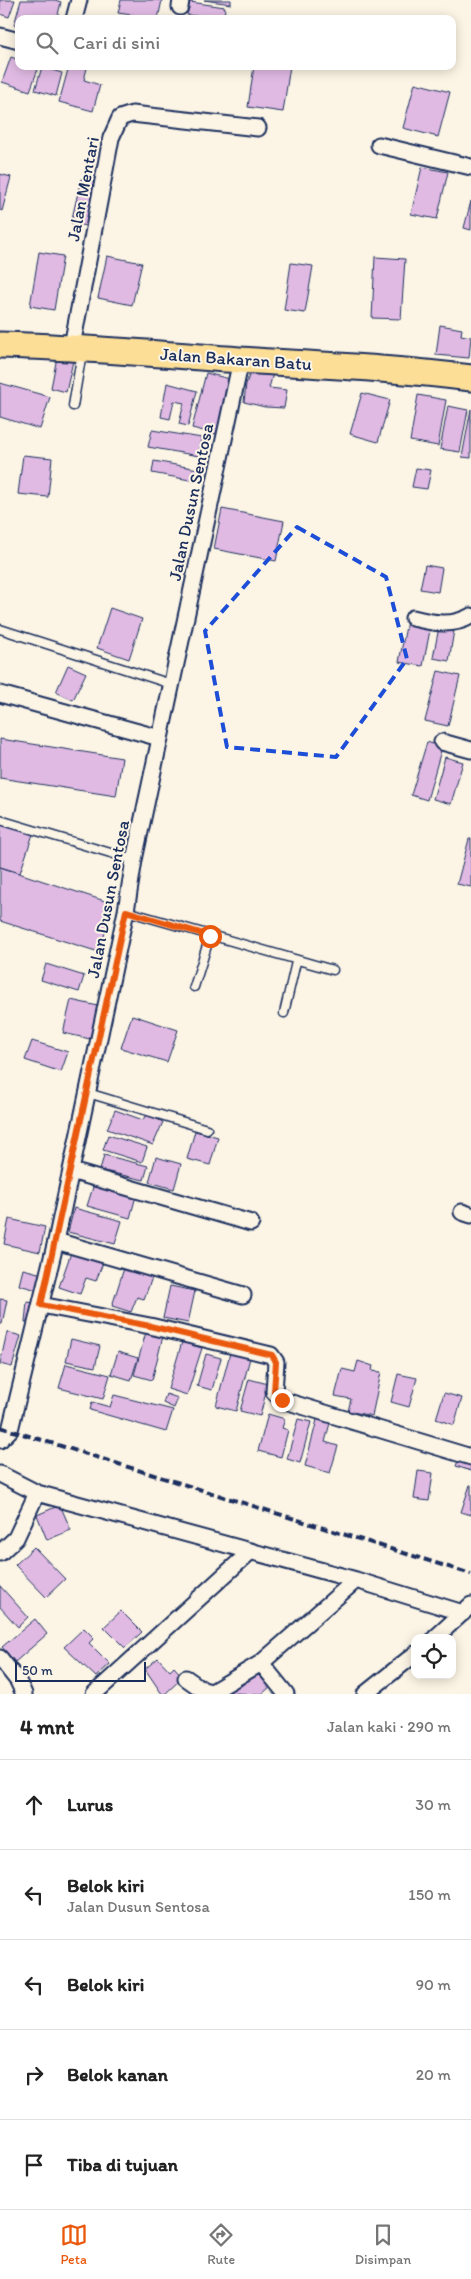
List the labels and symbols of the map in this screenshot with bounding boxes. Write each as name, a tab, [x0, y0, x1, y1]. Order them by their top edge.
street label: Jalan Mentari	[62, 135, 104, 243]
street label: Jalan Bakaran Batu	[159, 343, 313, 375]
street label: Jalan Dusun Sentosa	[164, 421, 219, 583]
street label: Jalan Dusun Sentosa	[82, 817, 134, 980]
route start	[199, 925, 222, 948]
route end	[271, 1389, 294, 1412]
scale bar	[15, 1659, 146, 1682]

